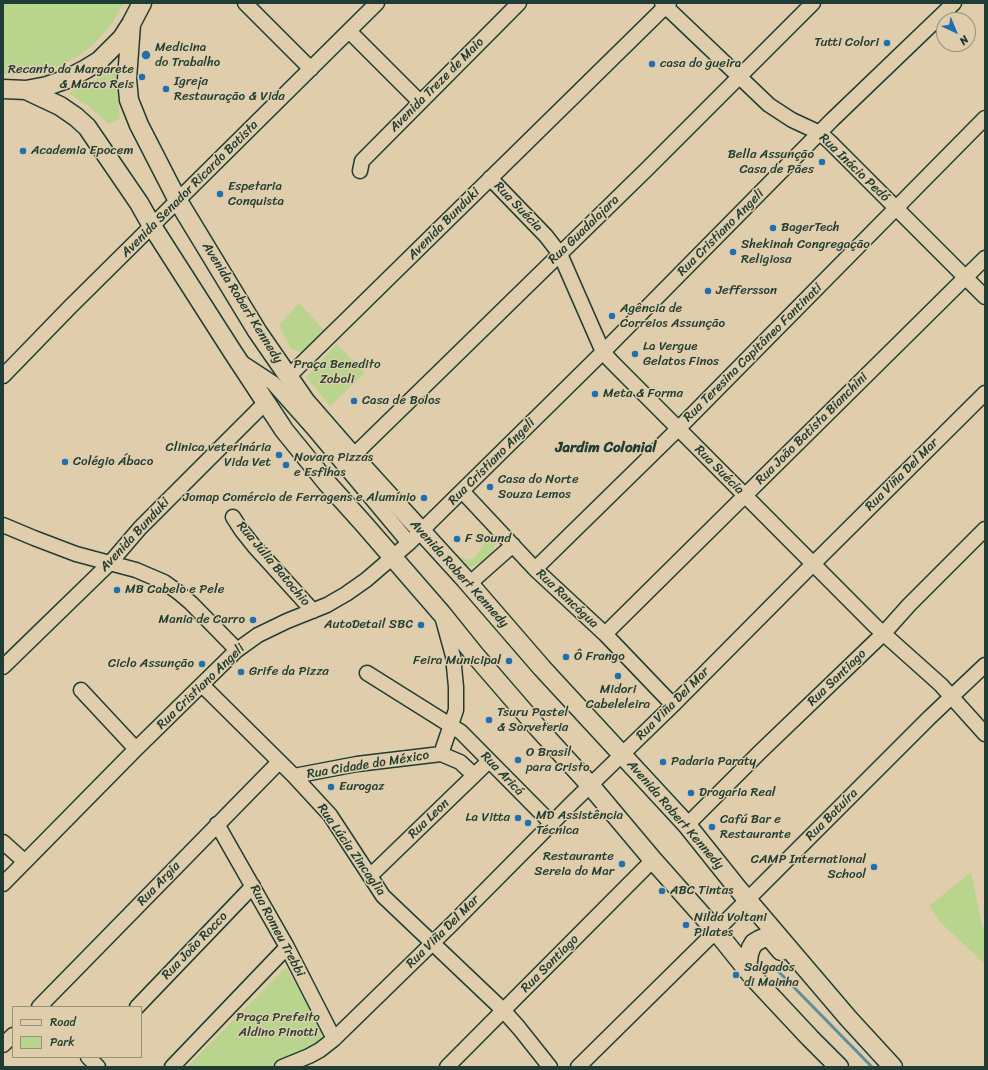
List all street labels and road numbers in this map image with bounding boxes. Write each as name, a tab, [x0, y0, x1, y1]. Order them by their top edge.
street label: Avenida Treze de Maio	[387, 35, 487, 135]
street label: Avenida Senador Ricardo Batista	[118, 117, 262, 261]
street label: Rua Inácio Pedó	[816, 131, 892, 205]
street label: Rua Suécia	[490, 179, 546, 235]
street label: Avenida Bunduki	[405, 185, 483, 263]
street label: Rua Cristiano Angeli	[674, 186, 768, 280]
street label: Rua Guadalajara	[545, 192, 623, 268]
street label: Avenida Robert Kennedy	[198, 240, 286, 366]
street label: Rua Teresina Capitâneo Fantinati	[681, 281, 825, 425]
street label: Rua João Batista Bianchini	[753, 370, 871, 488]
street label: Rua Cristiano Angeli	[445, 415, 539, 509]
street label: Rua Viña Del Mar	[862, 435, 942, 515]
street label: Rua Suécia	[691, 442, 747, 498]
street label: Avenida Bunduki	[97, 495, 173, 575]
street label: Avenida Robert Kennedy	[406, 517, 512, 631]
street label: Rua Júlia Batochio	[233, 519, 313, 609]
street label: Rua Rancágua	[533, 566, 601, 632]
street label: Rua Cristiano Angeli	[154, 641, 248, 733]
street label: Rua Santiago	[804, 646, 870, 710]
street label: Rua Viña Del Mar	[633, 664, 713, 744]
street label: Rua Cidade do México	[306, 748, 430, 782]
street label: Rua Aricá	[477, 749, 527, 799]
street label: Avenida Robert Kennedy	[623, 757, 727, 873]
street label: Rua Batuíra	[803, 786, 861, 844]
street label: Rua Leon	[405, 796, 453, 842]
street label: Rua Lúcia Zincaglia	[313, 801, 389, 899]
street label: Rua Argia	[134, 859, 184, 909]
street label: Rua Romeu Trebbi	[246, 882, 308, 980]
street label: Rua Viña Del Mar	[403, 892, 483, 972]
street label: Rua João Rocco	[159, 909, 231, 983]
street label: Rua Santiago	[518, 932, 582, 996]

